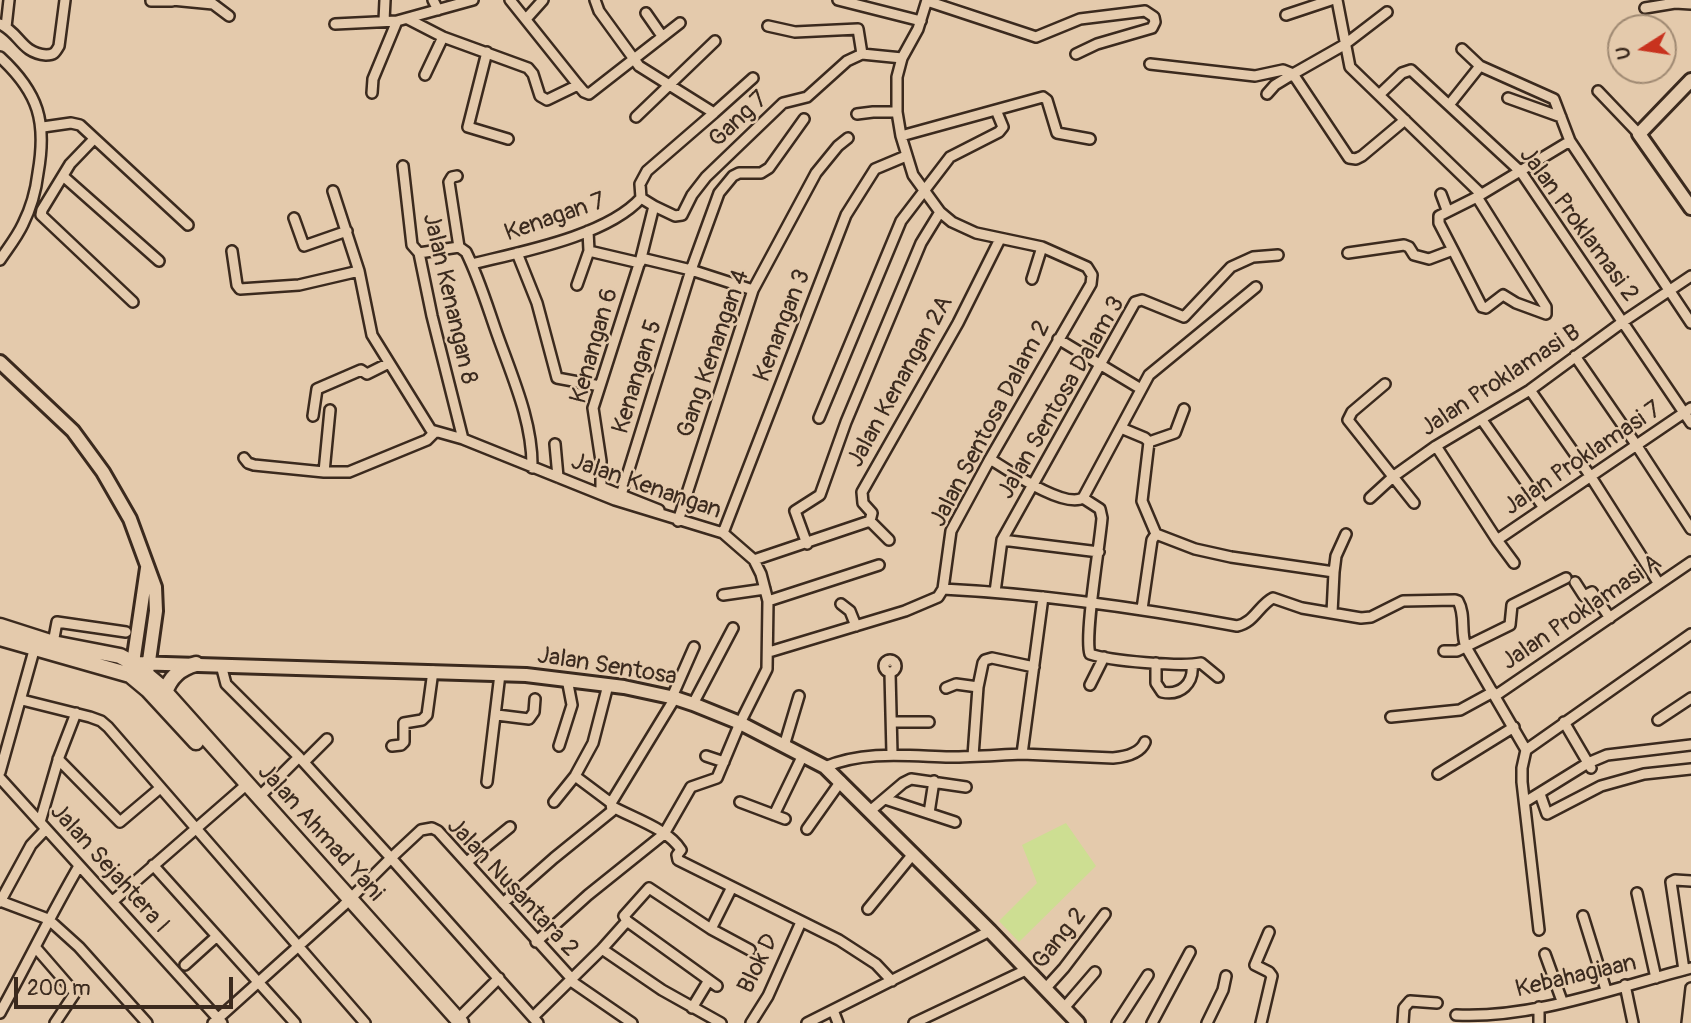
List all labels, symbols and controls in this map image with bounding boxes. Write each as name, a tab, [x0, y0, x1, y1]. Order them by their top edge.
north arrow	[1607, 14, 1677, 84]
text: U	[1610, 44, 1636, 62]
street label: Gang 7	[704, 86, 774, 154]
street label: Jalan Proklamasi 2	[1512, 142, 1644, 308]
street label: Kenagan 7	[501, 187, 609, 249]
street label: Jalan Kenangan 8	[415, 211, 483, 387]
street label: Gang Kenangan 4	[672, 266, 756, 442]
street label: Kenangan 3	[748, 266, 818, 386]
street label: Kenangan 6	[565, 285, 625, 407]
street label: Jalan Kenangan 2A	[842, 291, 960, 473]
street label: Jalan Sentosa Dalam 3	[992, 292, 1132, 504]
street label: Kenangan 5	[607, 316, 669, 438]
street label: Jalan Sentosa Dalam 2	[925, 316, 1057, 532]
street label: Jalan Proklamasi B	[1416, 319, 1586, 443]
street label: Jalan Proklamasi 7	[1499, 396, 1667, 522]
street label: Jalan Kenangan	[567, 448, 725, 526]
street label: Jalan Proklamasi A	[1497, 549, 1667, 677]
street label: Jalan Sentosa	[535, 642, 679, 692]
street label: Jalan Ahmad Yani	[251, 758, 389, 908]
street label: Jalan Sejahtera I	[43, 798, 175, 940]
street label: Jalan Nusantara 2	[440, 813, 584, 963]
street label: Gang 2	[1027, 902, 1093, 976]
street label: Blok D	[732, 930, 786, 998]
street label: Kebahagiaan	[1513, 949, 1639, 1005]
scale bar	[18, 964, 236, 1008]
text: 200 m	[27, 975, 91, 1002]

